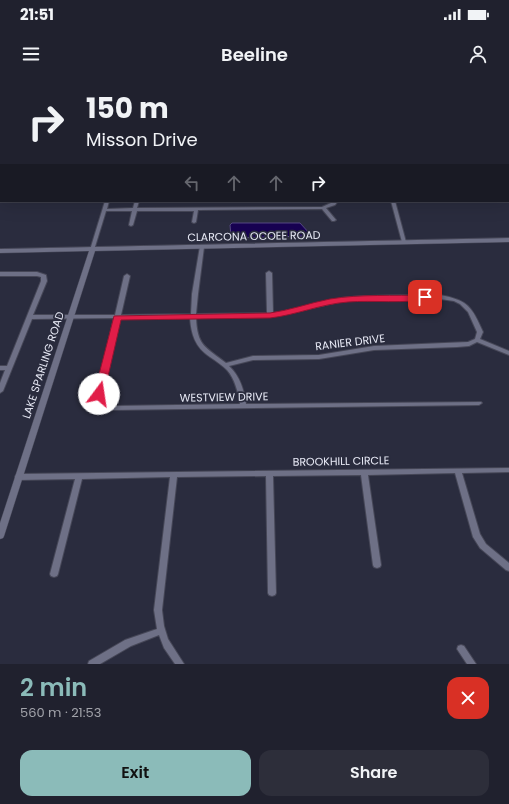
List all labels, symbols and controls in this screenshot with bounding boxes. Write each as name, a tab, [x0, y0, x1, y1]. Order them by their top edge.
text: 21:51	[20, 4, 54, 25]
text: Beeline	[221, 42, 288, 67]
icon: menu	[20, 43, 42, 65]
icon: person	[467, 43, 489, 65]
text: 150 m	[86, 89, 169, 128]
icon: right	[20, 96, 72, 148]
text: Misson Drive	[86, 127, 198, 152]
icon: left	[181, 172, 203, 194]
icon: ahead	[223, 172, 245, 194]
icon: ahead	[265, 172, 287, 194]
icon: right	[307, 172, 329, 194]
street label: CLARCONA OCOEE ROAD	[187, 227, 321, 245]
pin	[408, 280, 442, 314]
icon: arrive	[414, 286, 436, 308]
street label: LAKE SPARLING ROAD	[18, 309, 68, 420]
street label: RANIER DRIVE	[314, 330, 386, 354]
position arrow	[78, 373, 120, 415]
street label: WESTVIEW DRIVE	[180, 388, 268, 406]
street label: BROOKHILL CIRCLE	[292, 452, 390, 470]
text: 2 min	[20, 671, 87, 704]
button: close	[447, 677, 489, 719]
text: 560 m · 21:53	[20, 703, 101, 722]
button: Exit	[20, 750, 251, 796]
button: Share	[259, 750, 489, 796]

